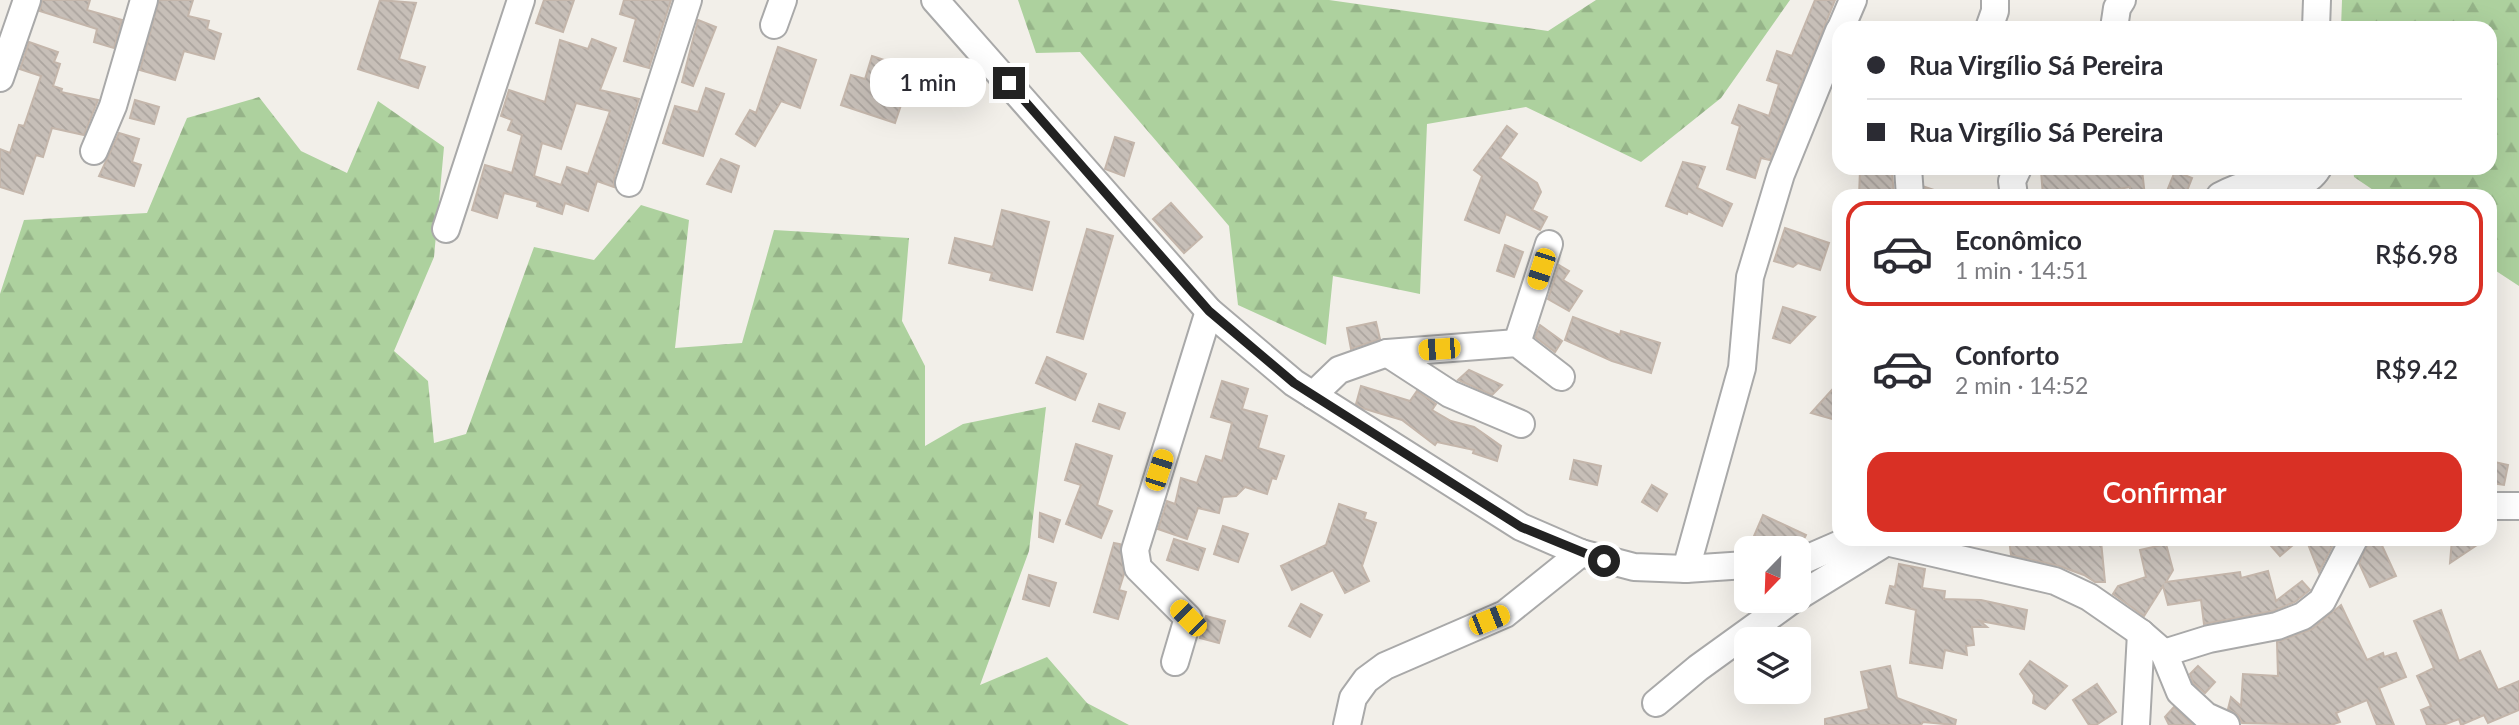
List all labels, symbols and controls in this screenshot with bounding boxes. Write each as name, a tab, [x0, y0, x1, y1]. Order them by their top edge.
text: Rua Virgílio Sá Pereira	[1909, 49, 2163, 81]
callout: 1 min	[869, 58, 984, 108]
route end	[993, 67, 1025, 99]
text: 1 min	[900, 68, 956, 96]
text: Rua Virgílio Sá Pereira	[1909, 116, 2163, 148]
icon: car	[1871, 222, 1934, 285]
text: Econômico	[1955, 224, 2082, 256]
text: R$6.98	[2375, 238, 2458, 270]
car	[1525, 246, 1558, 292]
text: 1 min · 14:51	[1955, 256, 2088, 284]
car	[1418, 337, 1461, 361]
icon: car	[1871, 337, 1934, 400]
text: Conforto	[1955, 339, 2059, 371]
text: R$9.42	[2375, 353, 2458, 385]
text: 2 min · 14:52	[1955, 371, 2088, 399]
car	[1143, 447, 1176, 493]
button: Confirmar	[1867, 452, 2462, 532]
north arrow	[1734, 536, 1811, 612]
map controls	[1734, 536, 1811, 704]
route start	[1588, 545, 1620, 577]
car	[1166, 596, 1211, 640]
car	[1466, 602, 1513, 638]
button: layers	[1734, 627, 1811, 704]

